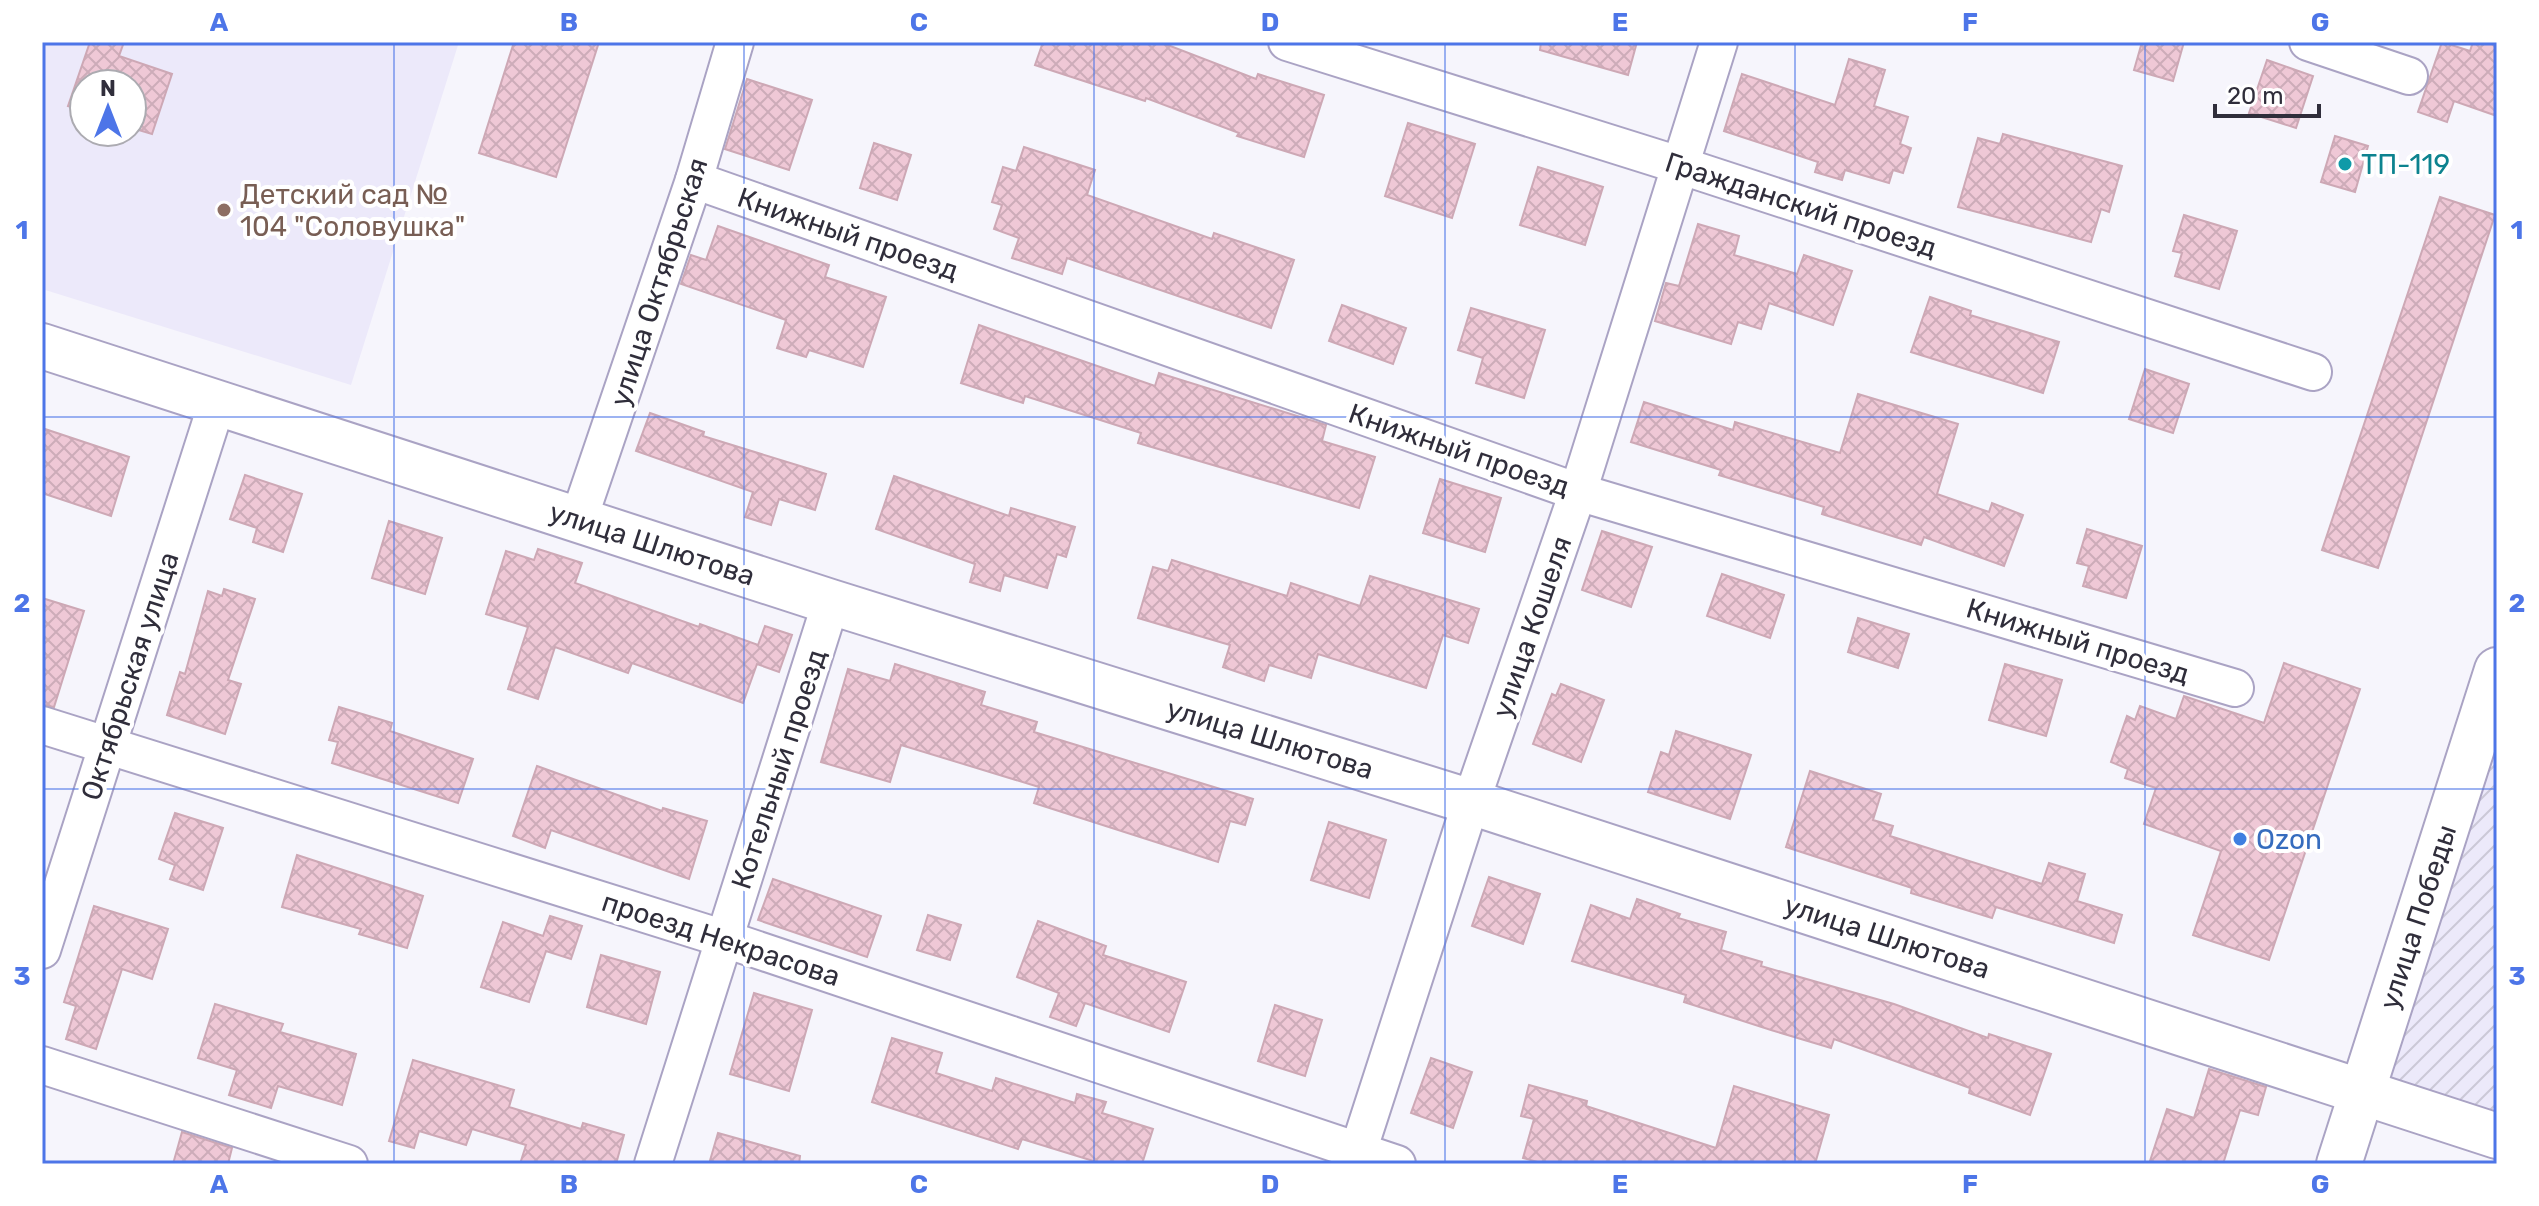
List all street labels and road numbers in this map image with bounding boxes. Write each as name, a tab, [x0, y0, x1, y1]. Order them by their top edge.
street label: Гражданский проезд	[1661, 145, 1941, 265]
street label: улица Октябрьская	[603, 154, 715, 410]
street label: Книжный проезд	[733, 181, 963, 287]
street label: Книжный проезд	[1344, 397, 1574, 503]
street label: улица Шлютова	[545, 495, 759, 593]
street label: улица Кошеля	[1486, 532, 1578, 722]
street label: Октябрьская улица	[74, 548, 186, 804]
street label: Книжный проезд	[1963, 591, 2193, 691]
street label: Котельный проезд	[725, 645, 833, 893]
street label: улица Шлютова	[1163, 692, 1377, 786]
street label: улица Победы	[2373, 821, 2463, 1013]
street label: проезд Некрасова	[598, 885, 844, 993]
street label: улица Шлютова	[1780, 888, 1994, 986]

